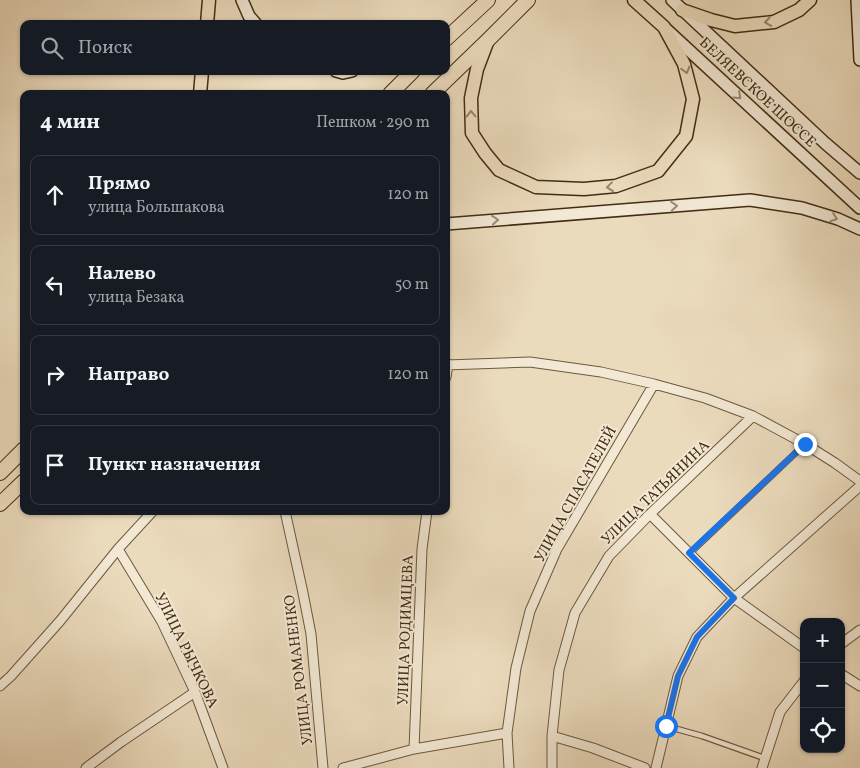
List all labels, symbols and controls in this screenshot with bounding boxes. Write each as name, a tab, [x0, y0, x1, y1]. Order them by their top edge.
one-way arrow	[763, 17, 772, 27]
search box	[20, 20, 450, 75]
street label: БЕЛЯЕВСКОЕ ШОССЕ	[694, 33, 820, 153]
icon: search	[38, 34, 66, 62]
text: Поиск	[78, 35, 132, 61]
one-way arrow	[680, 66, 691, 75]
one-way arrow	[732, 90, 741, 99]
text: 4 мин	[40, 108, 100, 137]
one-way arrow	[466, 109, 477, 117]
text: Пешком · 290 m	[316, 112, 430, 134]
text: Прямо	[88, 171, 150, 197]
icon: ahead	[41, 181, 69, 209]
one-way arrow	[605, 181, 614, 191]
text: 120 m	[387, 184, 429, 206]
text: улица Большакова	[88, 197, 225, 219]
one-way arrow	[671, 200, 679, 211]
one-way arrow	[830, 212, 838, 222]
one-way arrow	[491, 215, 499, 226]
text: Налево	[88, 261, 156, 287]
icon: left	[41, 271, 69, 299]
text: 50 m	[395, 274, 429, 296]
text: улица Безака	[88, 287, 185, 309]
icon: right	[41, 361, 69, 389]
text: Направо	[88, 362, 170, 388]
text: 120 m	[387, 364, 429, 386]
street label: УЛИЦА СПАСАТЕЛЕЙ	[530, 423, 623, 567]
route end	[794, 433, 817, 456]
street label: УЛИЦА ТАТЬЯНИНА	[597, 435, 715, 550]
icon: arrive	[41, 451, 69, 479]
text: Пункт назначения	[88, 452, 261, 478]
street label: УЛИЦА РОДИМЦЕВА	[393, 554, 420, 706]
street label: УЛИЦА РЫЧКОВА	[149, 589, 223, 712]
street label: УЛИЦА РОМАНЕНКО	[280, 593, 319, 746]
map controls	[800, 618, 845, 753]
button: +	[800, 618, 845, 663]
button: −	[800, 663, 845, 708]
button: locate	[800, 708, 845, 753]
route start	[655, 715, 678, 738]

